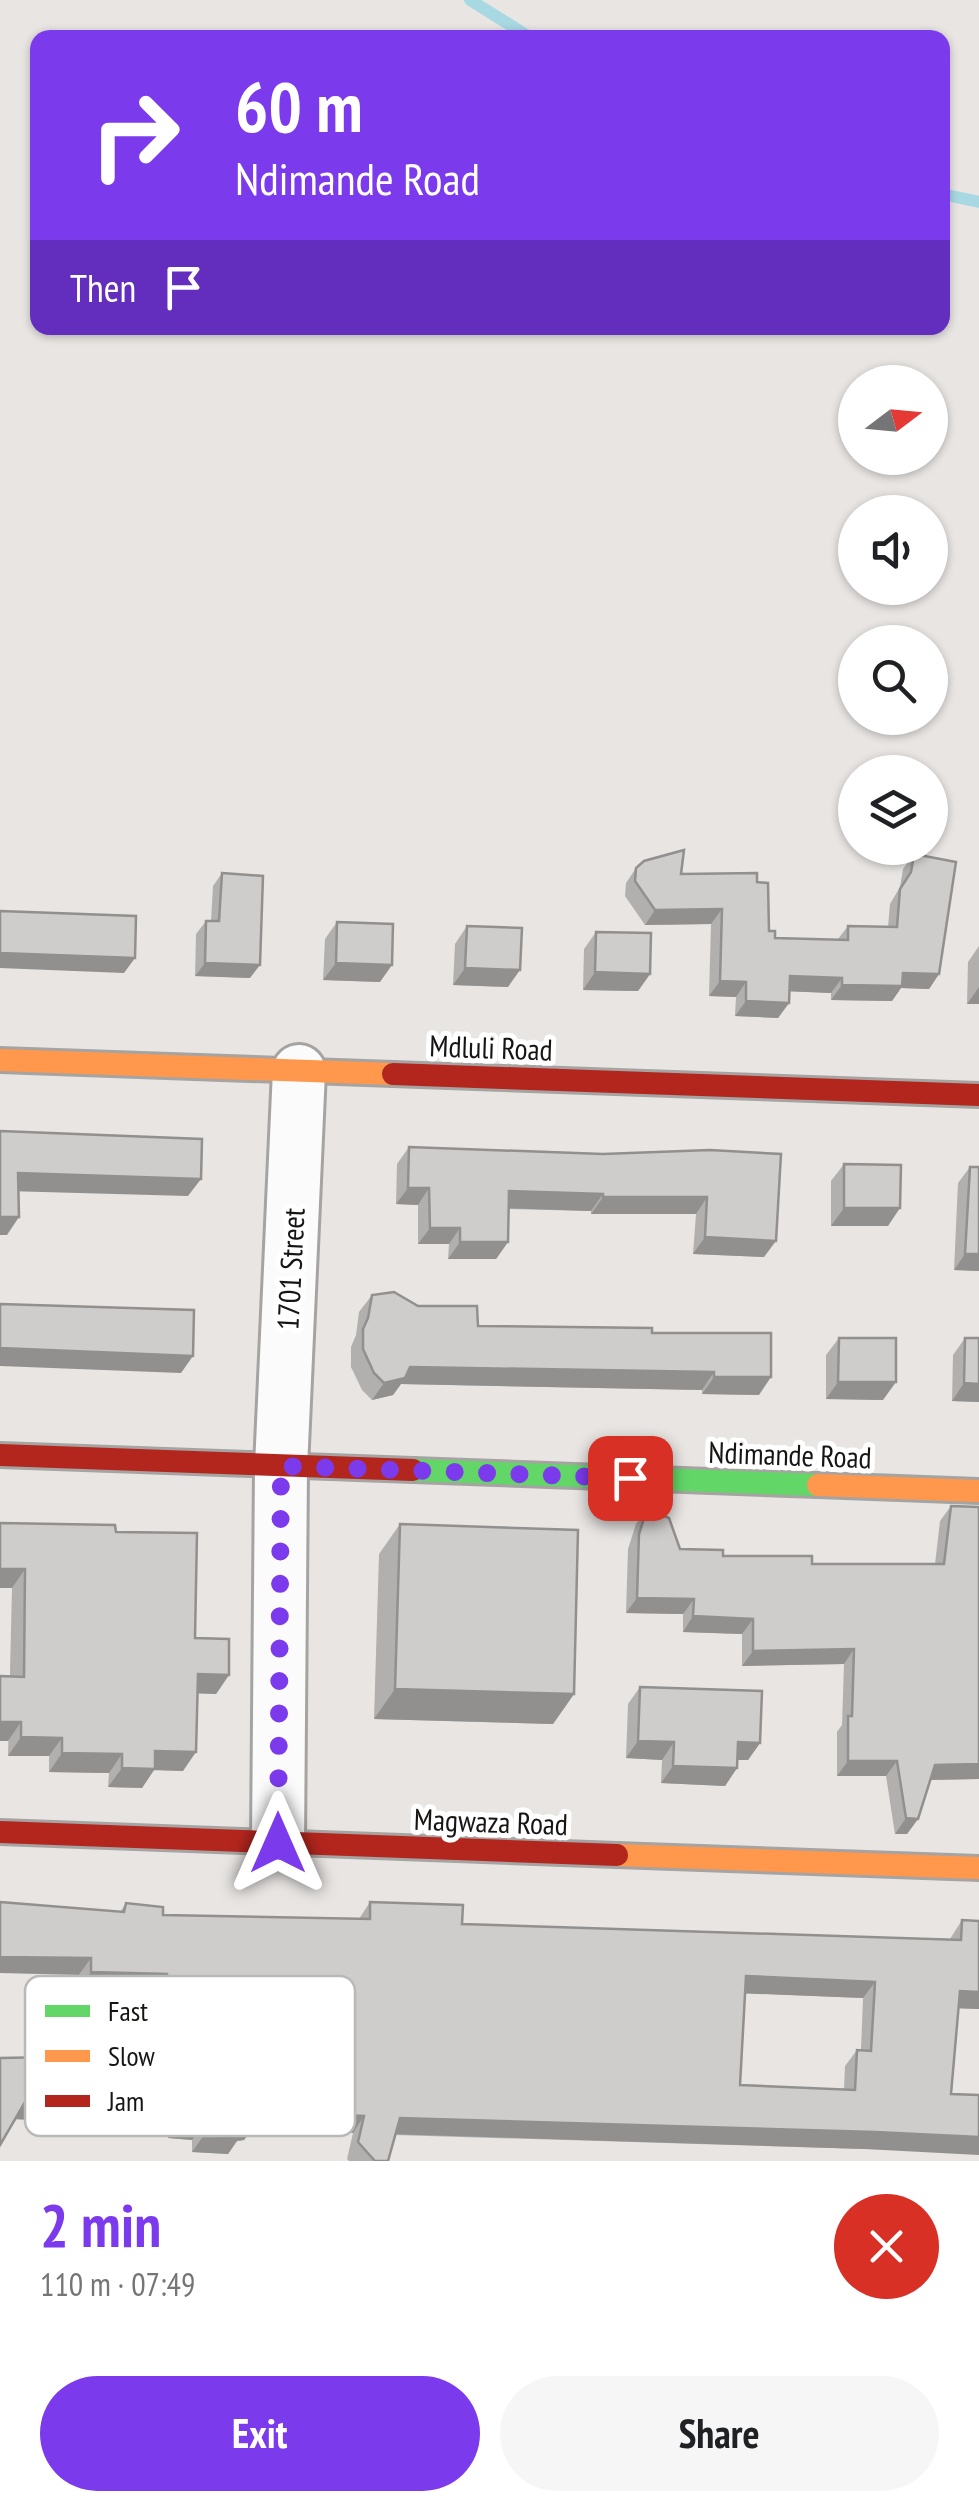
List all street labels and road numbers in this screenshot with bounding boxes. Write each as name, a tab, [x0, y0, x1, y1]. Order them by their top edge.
street label: Mdluli Road	[429, 1025, 553, 1069]
street label: 1701 Street	[267, 1206, 313, 1331]
street label: Ndimande Road	[708, 1432, 872, 1476]
street label: Magwaza Road	[413, 1799, 569, 1843]

